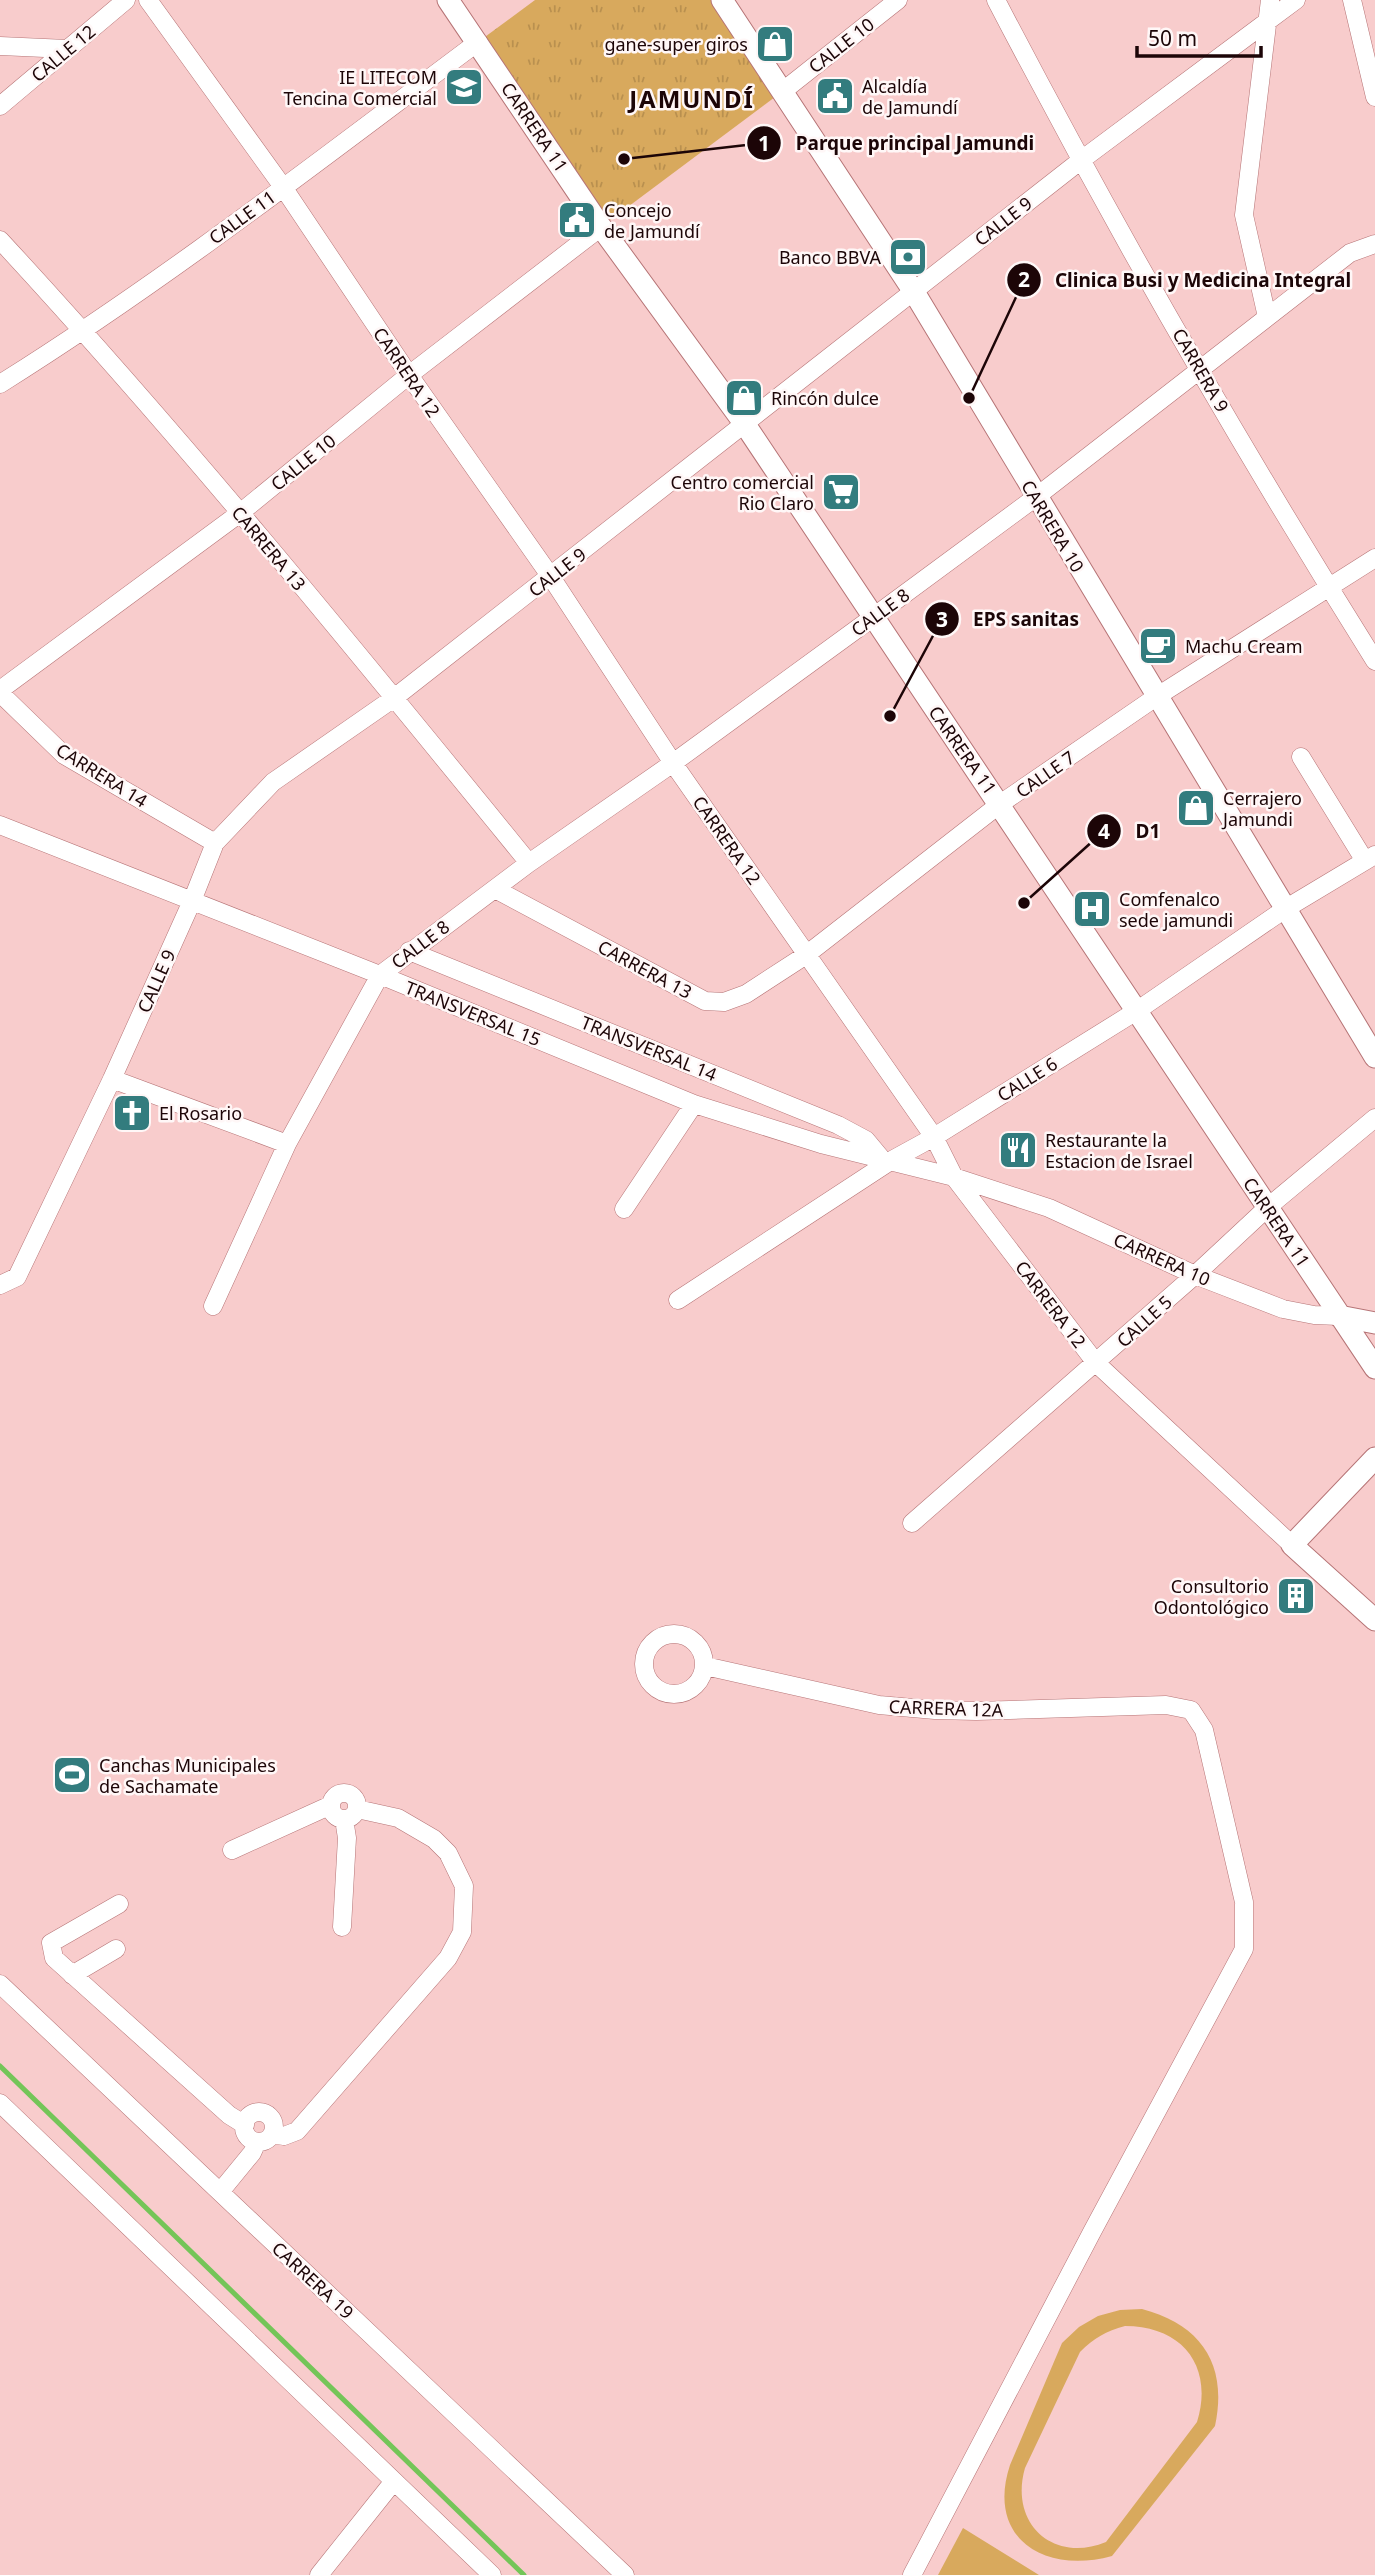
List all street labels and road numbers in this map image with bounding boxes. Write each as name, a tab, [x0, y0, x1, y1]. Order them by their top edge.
street label: CALLE 10	[803, 12, 879, 78]
street label: CALLE 12	[26, 19, 100, 87]
street label: CARRERA 11	[496, 77, 574, 177]
street label: CALLE 11	[204, 185, 280, 249]
street label: CALLE 9	[969, 191, 1037, 251]
street label: CARRERA 12	[368, 322, 446, 422]
street label: CARRERA 9	[1167, 324, 1235, 416]
street label: CALLE 10	[266, 428, 340, 496]
street label: CARRERA 10	[1016, 476, 1090, 576]
street label: CARRERA 13	[227, 501, 311, 595]
street label: CALLE 9	[523, 542, 591, 602]
street label: CALLE 8	[846, 583, 914, 641]
street label: CARRERA 11	[924, 701, 1002, 799]
street label: CARRERA 14	[52, 737, 152, 813]
street label: CALLE 7	[1011, 745, 1079, 803]
street label: CARRERA 12	[688, 791, 766, 889]
street label: CALLE 8	[386, 914, 454, 974]
street label: CARRERA 13	[594, 934, 696, 1004]
street label: CALLE 9	[131, 946, 181, 1016]
street label: TRANSVERSAL 15	[402, 975, 544, 1051]
street label: TRANSVERSAL 14	[578, 1010, 720, 1086]
street label: CALLE 6	[992, 1051, 1062, 1107]
street label: CARRERA 11	[1238, 1172, 1316, 1272]
street label: CARRERA 10	[1110, 1227, 1214, 1291]
street label: CARRERA 12	[1010, 1256, 1092, 1352]
street label: CALLE 5	[1111, 1290, 1177, 1352]
street label: CARRERA 12A	[888, 1694, 1004, 1722]
street label: CARRERA 19	[267, 2236, 359, 2324]

